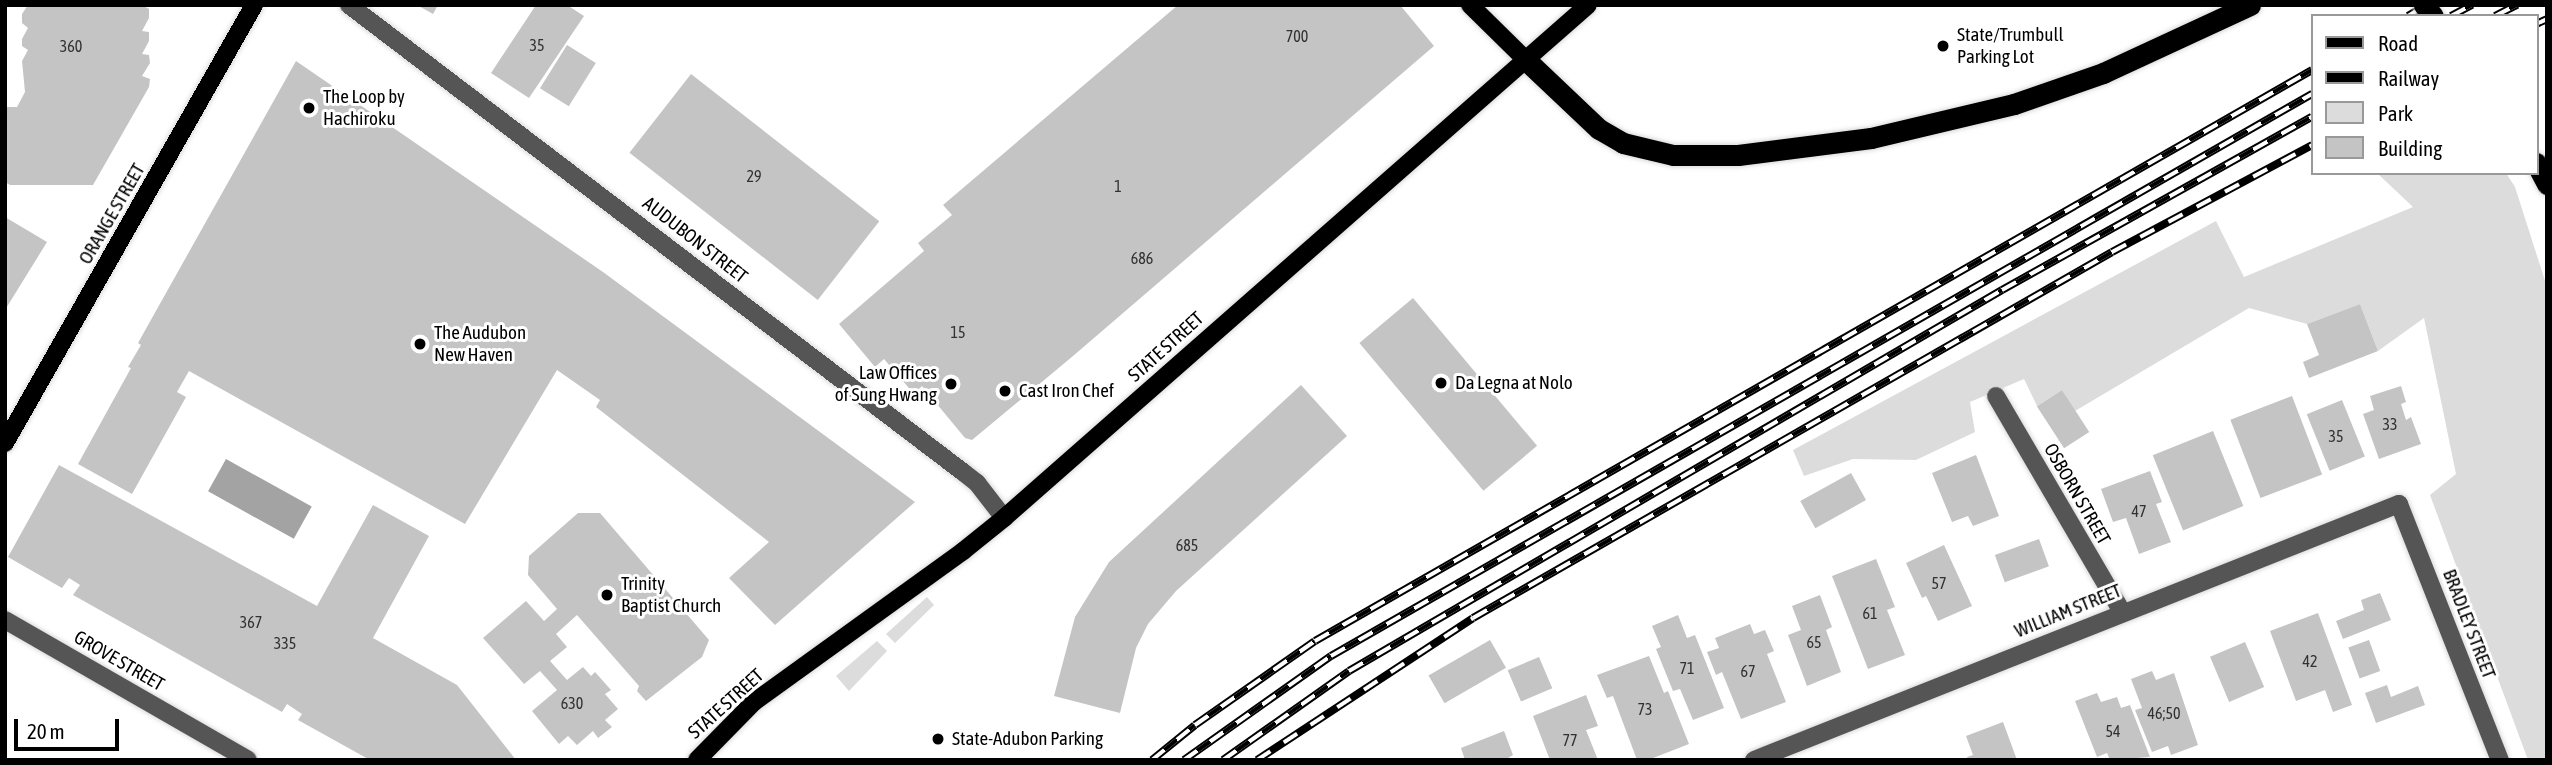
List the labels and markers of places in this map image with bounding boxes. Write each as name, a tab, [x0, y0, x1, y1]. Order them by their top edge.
place label: State/Trumbull Parking Lot	[1957, 24, 2064, 68]
marker: State/Trumbull Parking Lot	[1935, 38, 1951, 54]
place label: The Loop by Hachiroku	[323, 86, 405, 130]
marker: The Loop by Hachiroku	[301, 100, 317, 116]
place label: The Audubon New Haven	[434, 322, 526, 366]
marker: The Audubon New Haven	[412, 336, 428, 352]
place label: Law Offices of Sung Hwang	[835, 362, 937, 406]
place label: Da Legna at Nolo	[1455, 372, 1573, 394]
marker: Da Legna at Nolo	[1433, 375, 1449, 391]
marker: Law Offices of Sung Hwang	[943, 376, 959, 392]
place label: Cast Iron Chef	[1019, 380, 1114, 402]
marker: Cast Iron Chef	[997, 383, 1013, 399]
place label: Trinity Baptist Church	[621, 573, 721, 617]
marker: Trinity Baptist Church	[599, 587, 615, 603]
place label: State-Adubon Parking	[952, 728, 1103, 750]
marker: State-Adubon Parking	[930, 731, 946, 747]

